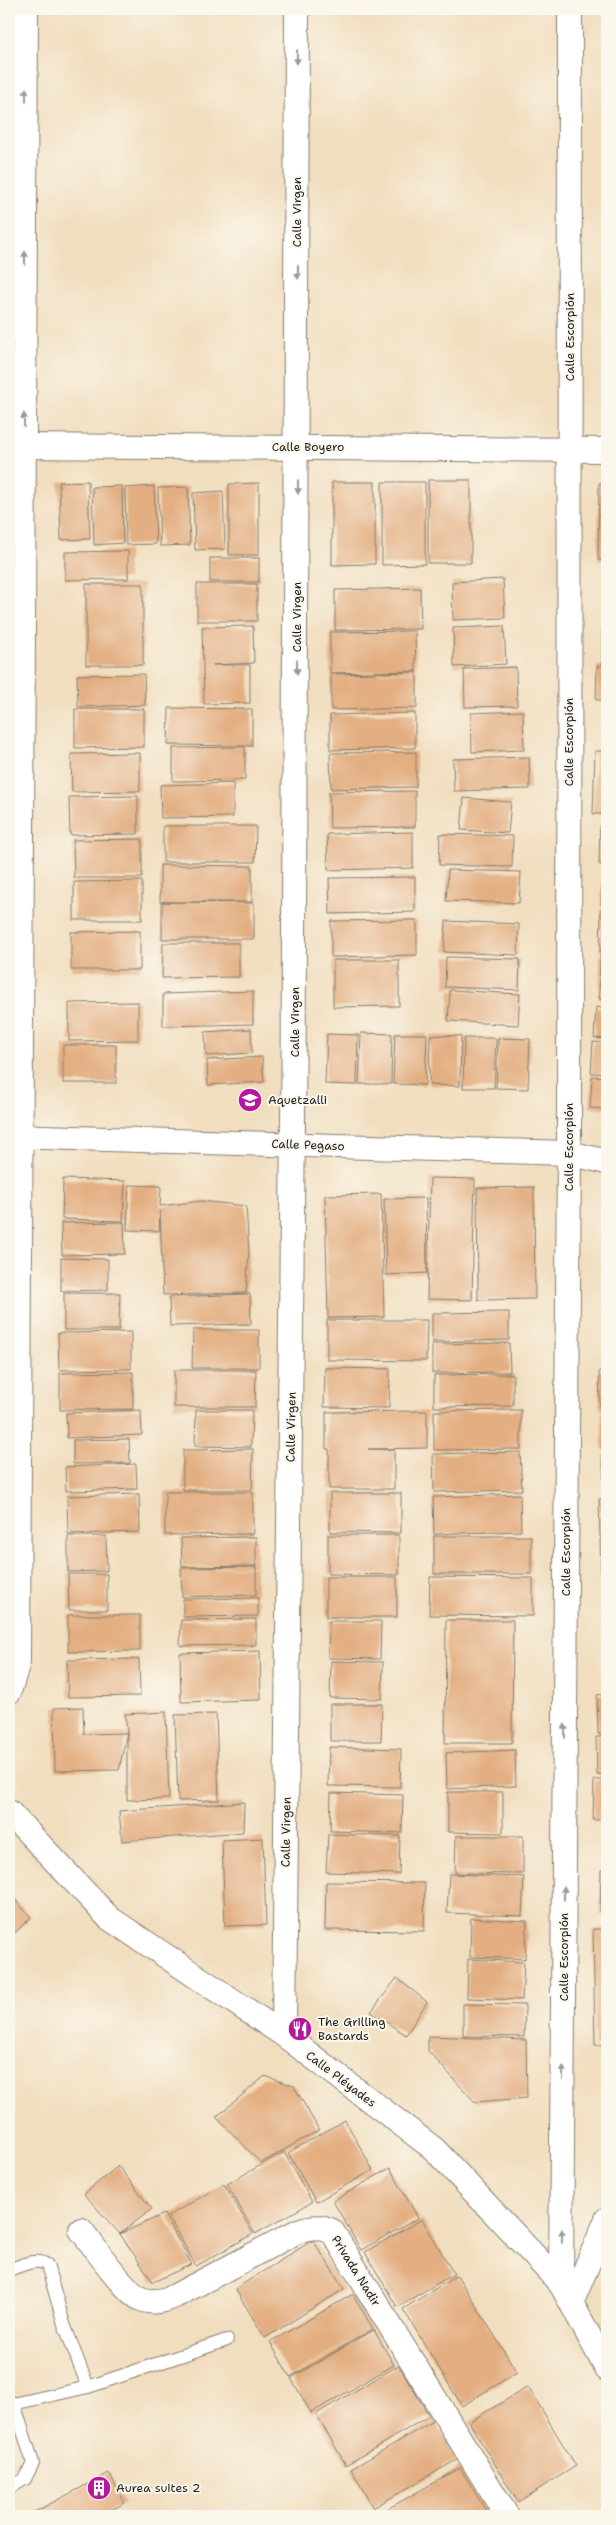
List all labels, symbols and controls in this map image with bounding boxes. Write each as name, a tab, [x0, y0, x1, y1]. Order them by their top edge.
one-way arrow	[293, 50, 301, 66]
one-way arrow	[22, 87, 30, 103]
street label: Calle Virgen	[289, 177, 305, 247]
one-way arrow	[21, 249, 29, 265]
one-way arrow	[294, 265, 302, 281]
street label: Calle Escorpión	[562, 293, 578, 381]
one-way arrow	[20, 412, 28, 428]
street label: Calle Boyero	[272, 439, 344, 455]
one-way arrow	[294, 480, 302, 496]
street label: Calle Virgen	[289, 582, 305, 652]
one-way arrow	[293, 660, 301, 676]
street label: Calle Escorpión	[561, 698, 577, 786]
street label: Calle Virgen	[287, 987, 303, 1057]
school or university icon: Aquetzalli	[237, 1087, 263, 1113]
place label: Aquetzalli	[268, 1092, 327, 1108]
street label: Calle Escorpión	[561, 1103, 577, 1191]
street label: Calle Pegaso	[271, 1136, 345, 1154]
street label: Calle Virgen	[282, 1392, 300, 1462]
street label: Calle Escorpión	[558, 1508, 574, 1596]
one-way arrow	[561, 1722, 569, 1738]
street label: Calle Virgen	[277, 1797, 295, 1867]
one-way arrow	[560, 1885, 568, 1901]
street label: Calle Escorpión	[556, 1913, 572, 2001]
place label: The Grilling Bastards	[318, 2014, 386, 2044]
restaurant icon: The Grilling Bastards	[287, 2016, 313, 2042]
street label: Calle Pléyades	[303, 2047, 379, 2111]
one-way arrow	[559, 2065, 567, 2081]
one-way arrow	[558, 2227, 566, 2243]
street label: Privada Nadir	[328, 2233, 384, 2310]
building icon: Aurea suites 2	[86, 2475, 112, 2501]
place label: Aurea suites 2	[116, 2480, 201, 2496]

